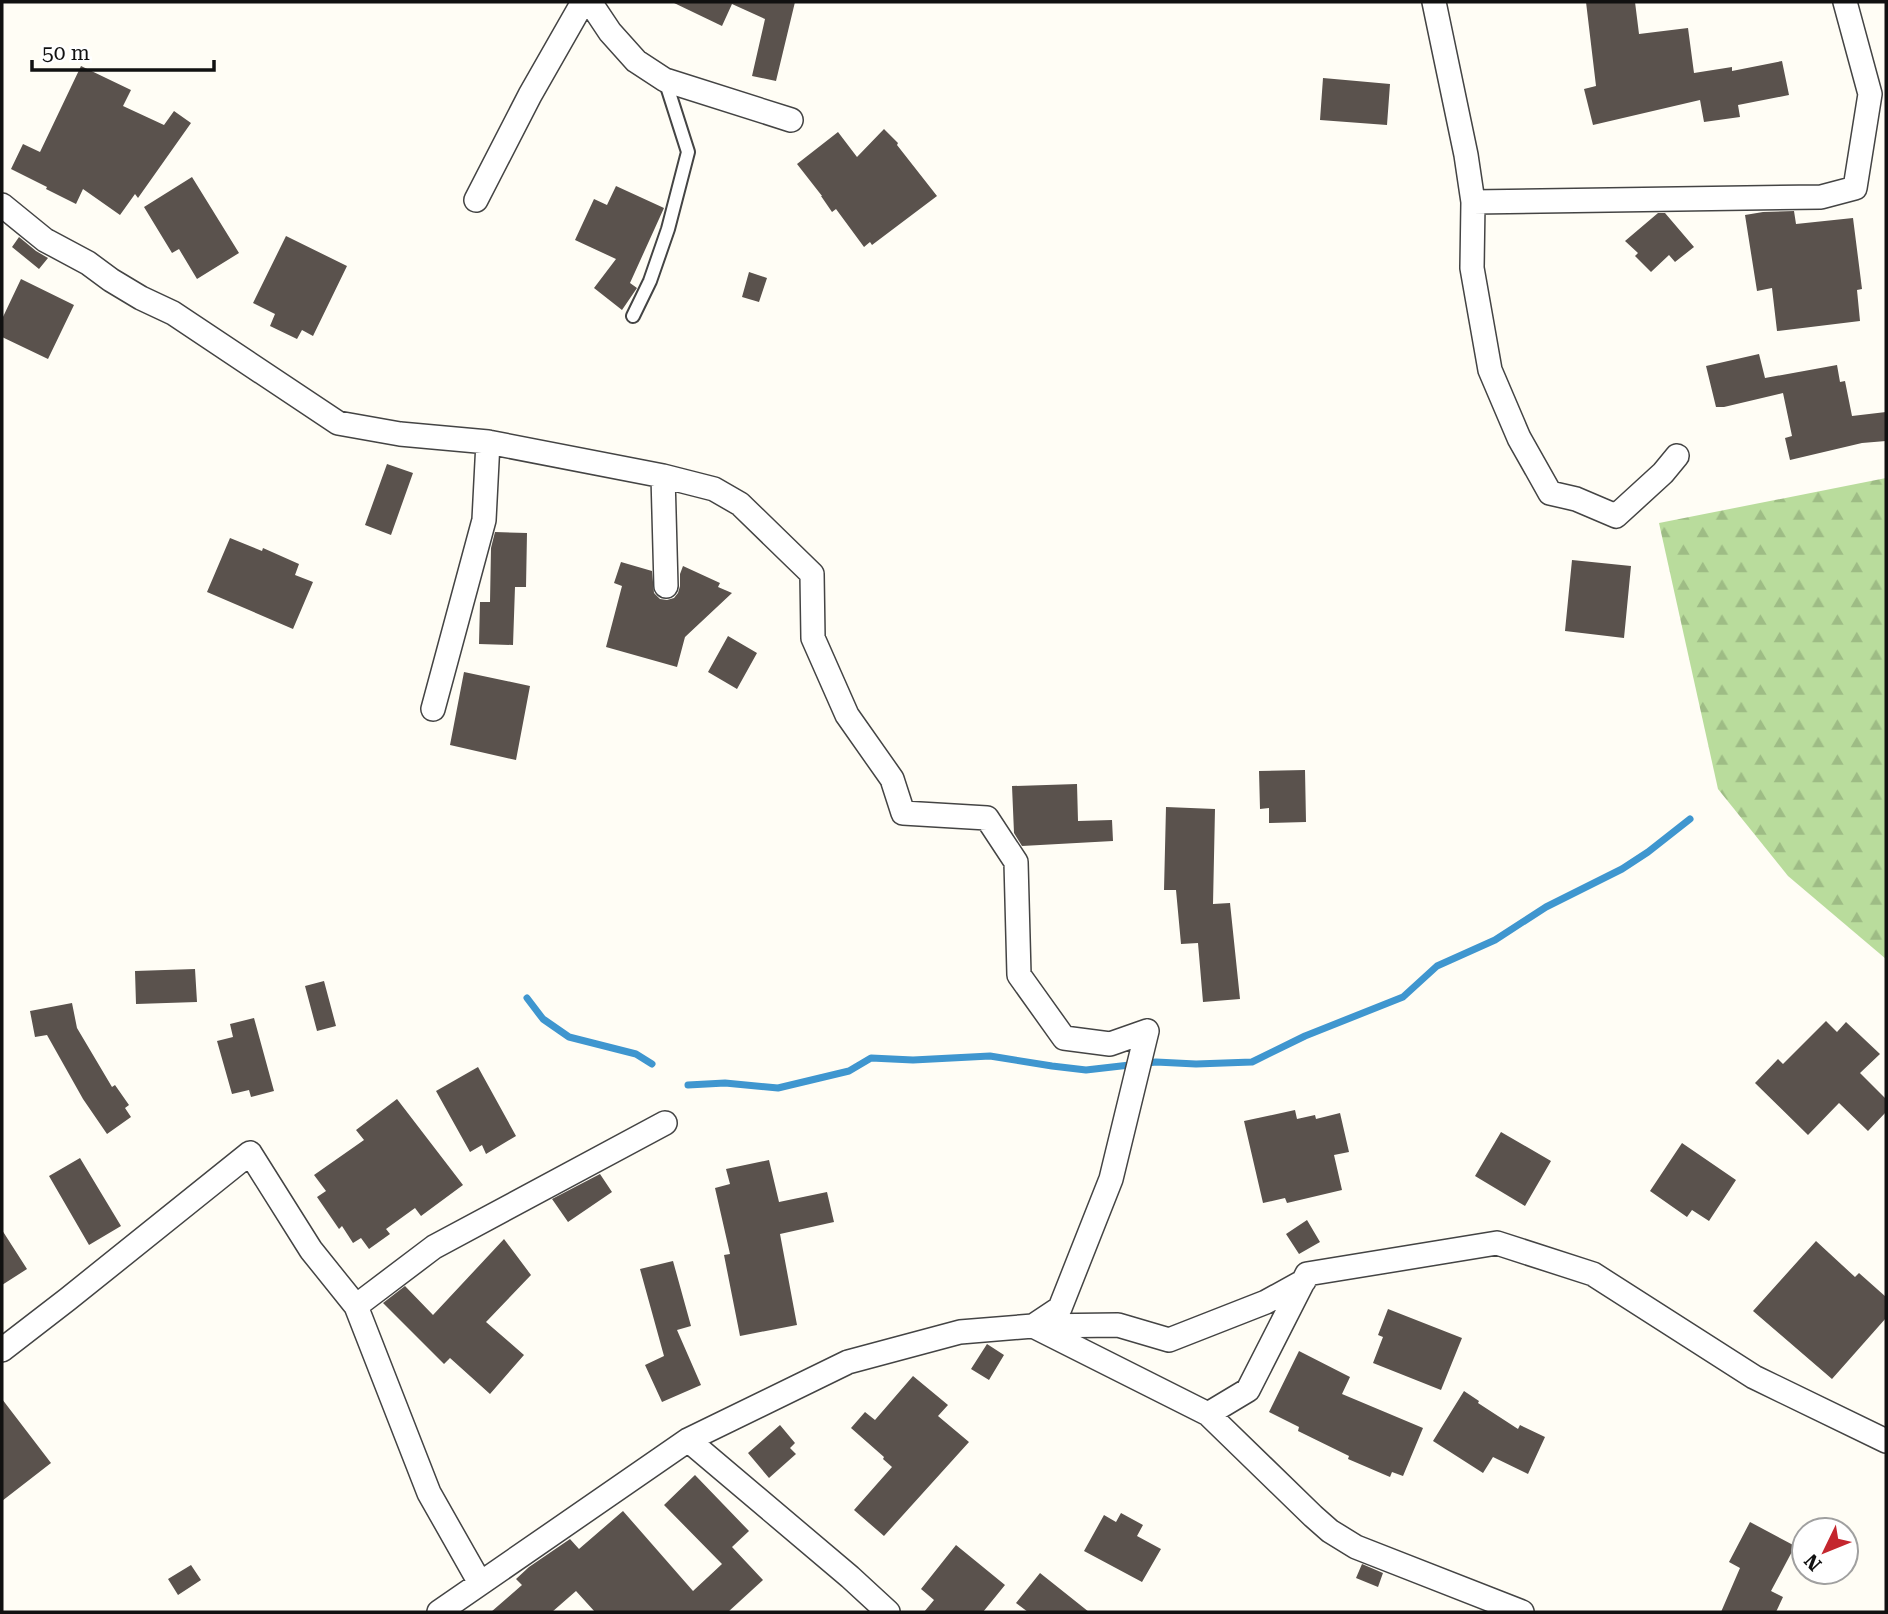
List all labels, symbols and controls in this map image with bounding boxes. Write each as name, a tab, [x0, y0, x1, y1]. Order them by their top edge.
scale bar	[32, 28, 214, 72]
text: 50 m	[42, 41, 90, 65]
north arrow	[1790, 1516, 1860, 1586]
text: N	[1799, 1549, 1826, 1575]

